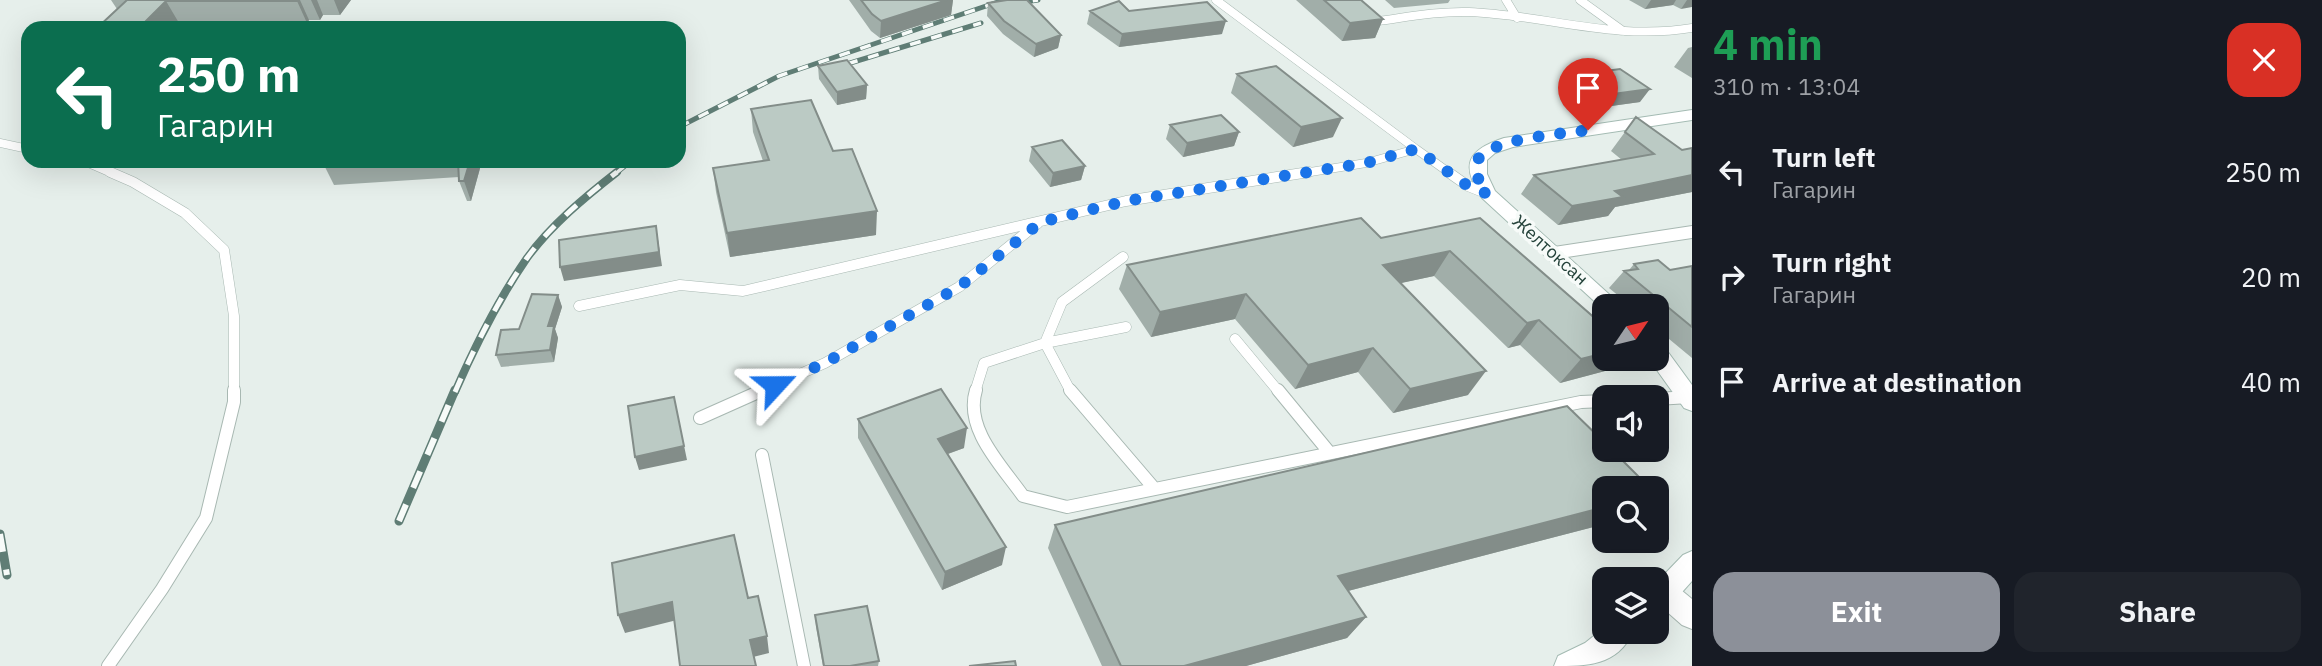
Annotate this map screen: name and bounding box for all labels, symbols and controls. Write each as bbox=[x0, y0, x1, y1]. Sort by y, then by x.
text: 4 min bbox=[1713, 17, 1823, 72]
button: close bbox=[2227, 23, 2301, 97]
text: 250 m bbox=[157, 42, 301, 105]
icon: left bbox=[42, 49, 133, 140]
pin bbox=[1558, 58, 1618, 130]
icon: arrive bbox=[1569, 69, 1607, 107]
text: 310 m · 13:04 bbox=[1713, 71, 1860, 101]
text: Гагарин bbox=[157, 104, 274, 146]
text: Turn left bbox=[1772, 140, 1875, 174]
icon: left bbox=[1713, 153, 1751, 191]
text: 250 m bbox=[2225, 155, 2301, 189]
text: Гагарин bbox=[1772, 174, 1856, 204]
street label: Желтоксан bbox=[1508, 209, 1593, 290]
text: Turn right bbox=[1772, 245, 1891, 279]
icon: right bbox=[1713, 258, 1751, 296]
text: 20 m bbox=[2241, 260, 2301, 294]
text: Гагарин bbox=[1772, 279, 1856, 309]
north arrow bbox=[1592, 294, 1670, 371]
map controls bbox=[1592, 294, 1669, 644]
position arrow bbox=[738, 348, 812, 422]
icon: arrive bbox=[1713, 363, 1751, 401]
text: Arrive at destination bbox=[1772, 365, 2022, 399]
text: 40 m bbox=[2241, 365, 2301, 399]
button: sound bbox=[1592, 385, 1669, 462]
button: search bbox=[1592, 476, 1669, 553]
button: layers bbox=[1592, 567, 1669, 644]
button: Exit bbox=[1713, 572, 2000, 652]
button: Share bbox=[2014, 572, 2301, 652]

